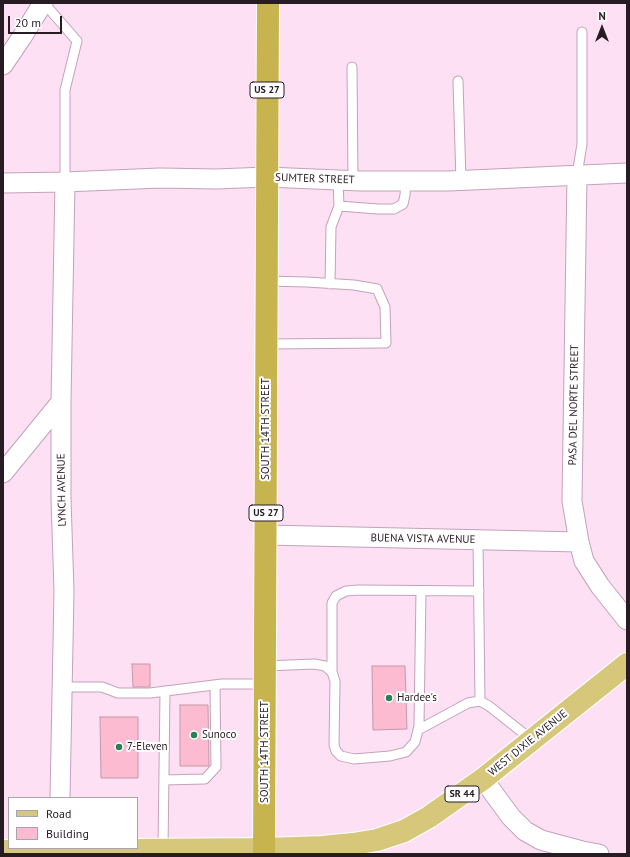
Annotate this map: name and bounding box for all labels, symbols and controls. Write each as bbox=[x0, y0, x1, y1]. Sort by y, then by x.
scale bar bbox=[10, 8, 64, 34]
north arrow bbox=[582, 8, 622, 48]
text: N bbox=[598, 9, 606, 23]
text: 20 m bbox=[15, 15, 41, 30]
road number: US 27 bbox=[250, 82, 284, 98]
street label: SUMTER STREET bbox=[275, 171, 355, 187]
street label: PASA DEL NORTE STREET bbox=[566, 344, 582, 466]
street label: SOUTH 14TH STREET bbox=[259, 378, 273, 480]
street label: LYNCH AVENUE bbox=[55, 453, 69, 527]
road number: US 27 bbox=[249, 505, 283, 521]
street label: BUENA VISTA AVENUE bbox=[370, 531, 476, 547]
place label: Hardee's bbox=[397, 691, 437, 705]
marker: Hardee's bbox=[384, 693, 394, 703]
street label: SOUTH 14TH STREET bbox=[258, 701, 272, 803]
street label: WEST DIXIE AVENUE bbox=[486, 707, 570, 779]
place label: Sunoco bbox=[202, 728, 236, 742]
marker: Sunoco bbox=[189, 730, 199, 740]
place label: 7-Eleven bbox=[127, 740, 167, 754]
marker: 7-Eleven bbox=[114, 742, 124, 752]
road number: SR 44 bbox=[445, 786, 479, 802]
legend bbox=[8, 797, 138, 849]
text: Road bbox=[46, 806, 71, 821]
text: Building bbox=[46, 826, 89, 841]

